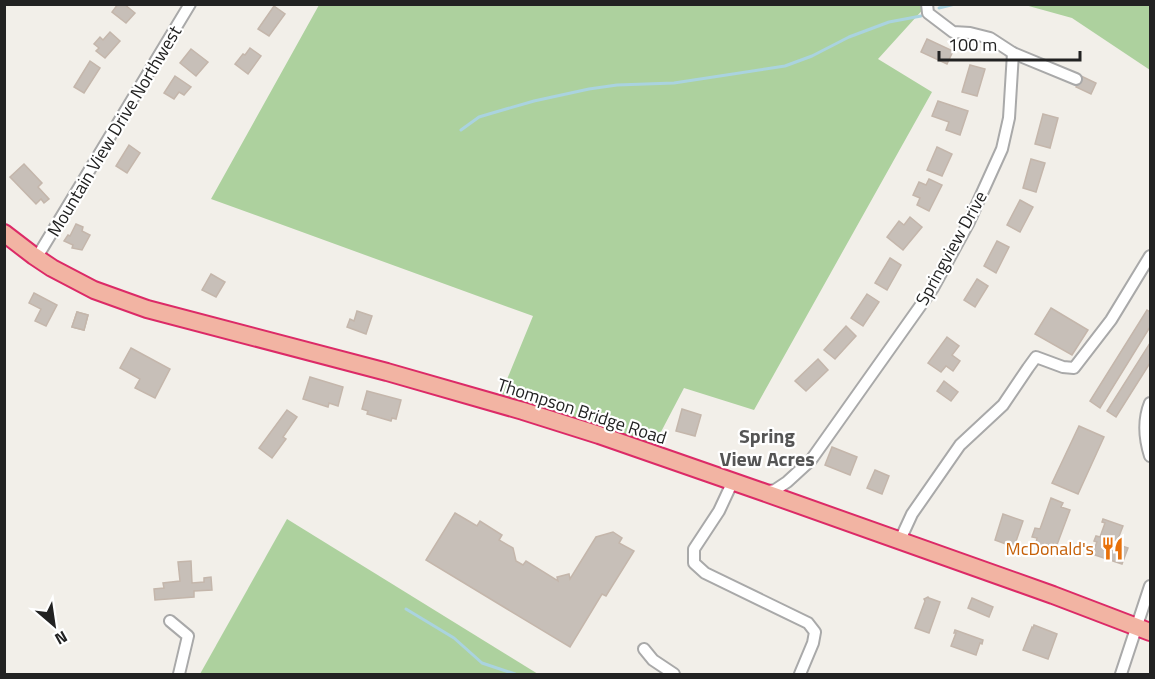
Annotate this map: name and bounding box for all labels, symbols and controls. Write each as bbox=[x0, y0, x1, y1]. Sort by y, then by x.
street label: Mountain View Drive Northwest bbox=[40, 20, 188, 242]
scale bar bbox=[939, 24, 1080, 62]
text: 100 m bbox=[948, 31, 997, 58]
street label: Springview Drive bbox=[908, 186, 994, 310]
street label: Thompson Bridge Road bbox=[494, 371, 670, 451]
district label: Spring View Acres bbox=[719, 420, 815, 474]
place label: McDonald's bbox=[1006, 535, 1094, 562]
restaurant icon: McDonald's bbox=[1099, 535, 1125, 561]
north arrow bbox=[24, 595, 84, 655]
text: N bbox=[51, 625, 72, 651]

